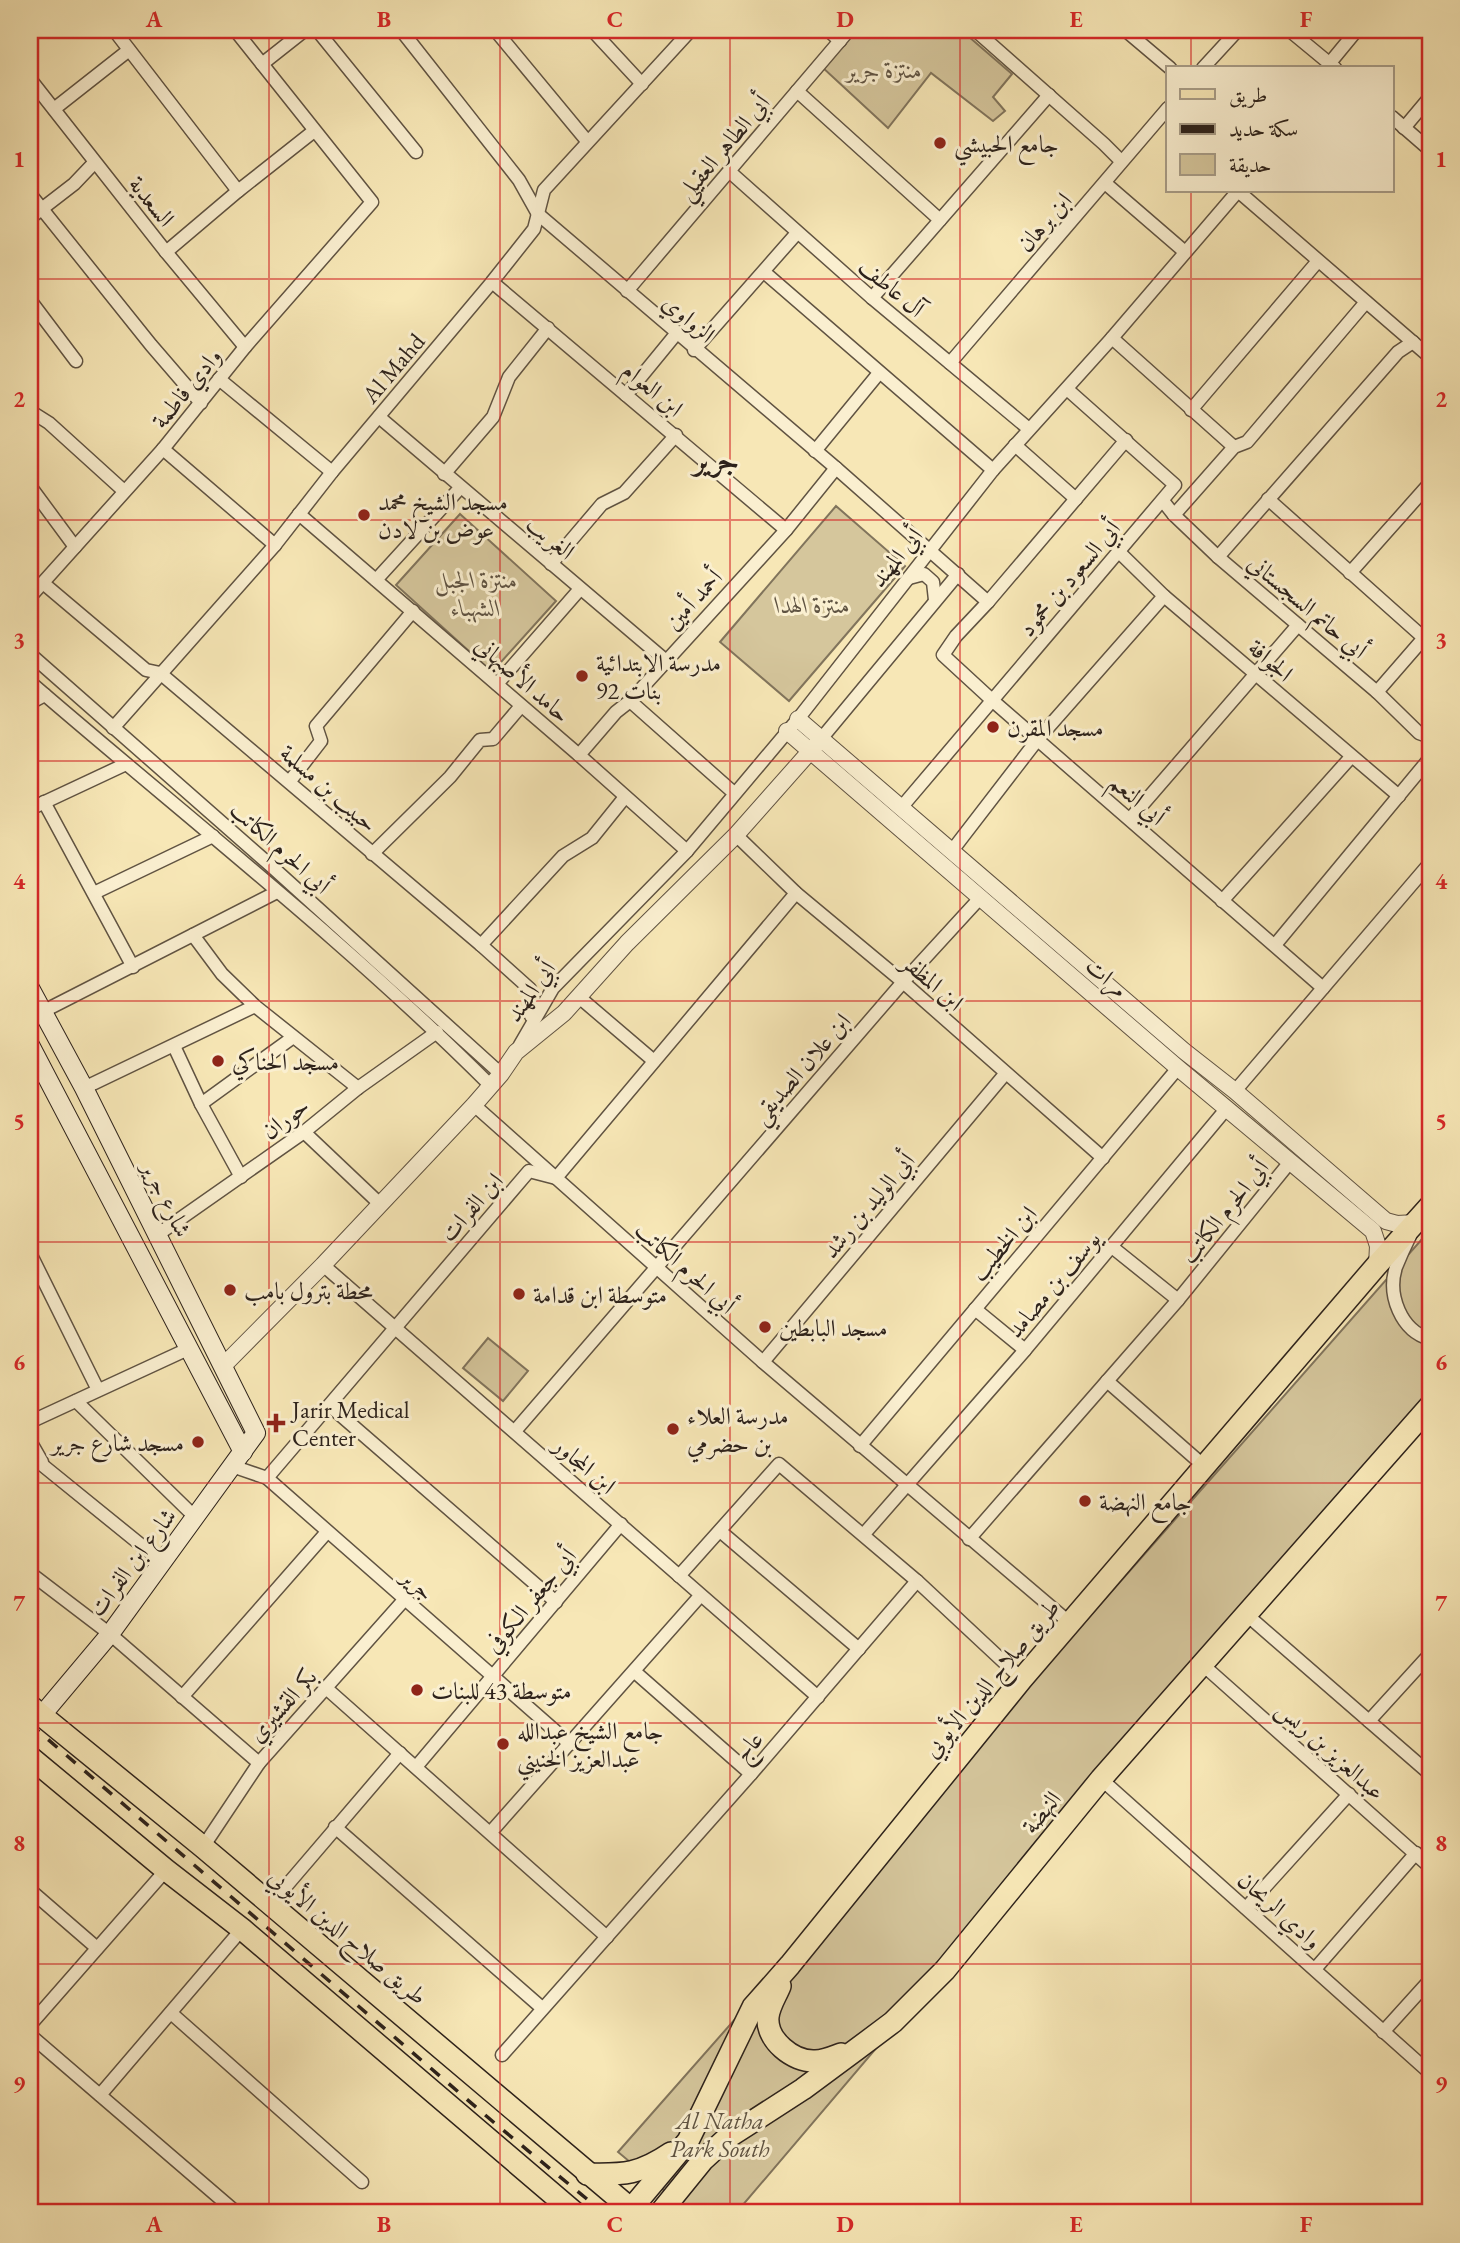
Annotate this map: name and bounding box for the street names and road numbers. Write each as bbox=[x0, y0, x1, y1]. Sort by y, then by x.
street label: أبي الطاهر العقيلي bbox=[669, 87, 783, 212]
street label: السعدية bbox=[122, 169, 182, 233]
street label: ابن برهان bbox=[1010, 186, 1078, 258]
street label: آل عاطف bbox=[853, 250, 934, 325]
street label: الزواوي bbox=[654, 287, 722, 352]
street label: Al Mahd bbox=[354, 326, 432, 410]
street label: وادي فاطمة bbox=[144, 341, 231, 437]
street label: ابن العوام bbox=[612, 354, 690, 428]
street label: الغريب bbox=[520, 508, 582, 566]
street label: أبي السعود بن محمود bbox=[1010, 512, 1130, 645]
street label: أبي المهند bbox=[862, 520, 933, 596]
street label: أبي حاتم السجستاني bbox=[1238, 546, 1375, 670]
street label: أحمد أمين bbox=[656, 561, 729, 636]
street label: حامد الأصبهاني bbox=[466, 629, 577, 732]
street label: الجوافة bbox=[1242, 632, 1300, 688]
street label: حبيب بن مسلمة bbox=[273, 737, 384, 840]
street label: أبي النعم bbox=[1099, 765, 1173, 837]
street label: أبي الحرم الكاتب bbox=[220, 793, 339, 905]
street label: ابن المظفر bbox=[893, 945, 970, 1017]
street label: مرات bbox=[1078, 950, 1135, 1006]
street label: أبي المهند bbox=[497, 953, 566, 1030]
street label: ابن علان الصديقي bbox=[744, 1006, 864, 1135]
street label: حوران bbox=[255, 1090, 315, 1146]
street label: أبي الوليد بن رشد bbox=[814, 1145, 925, 1267]
street label: أبي الحرم الكاتب bbox=[1172, 1152, 1280, 1273]
street label: شارع جرير bbox=[129, 1153, 199, 1244]
street label: ابن الفرات bbox=[432, 1166, 510, 1248]
street label: ابن الخطيب bbox=[963, 1199, 1044, 1288]
street label: أبي الحرم الكاتب bbox=[625, 1213, 744, 1325]
street label: يوسف بن مصامد bbox=[999, 1223, 1108, 1344]
street label: ابن المجاور bbox=[546, 1428, 623, 1501]
street label: شارع ابن الفرات bbox=[81, 1501, 187, 1626]
street label: أبي جعفر الكوفي bbox=[476, 1540, 586, 1662]
street label: جرير bbox=[393, 1559, 441, 1607]
street label: طريق صلاح الدين الأيوبي bbox=[916, 1592, 1071, 1768]
street label: بكر القشيري bbox=[241, 1662, 326, 1751]
street label: عبدالعزيز بن ريس bbox=[1269, 1693, 1392, 1808]
street label: عاج bbox=[726, 1724, 774, 1772]
street label: النهضة bbox=[1014, 1784, 1068, 1840]
street label: طريق صلاح الدين الأيوبي bbox=[258, 1861, 434, 2016]
street label: وادي الريحان bbox=[1229, 1864, 1329, 1959]

